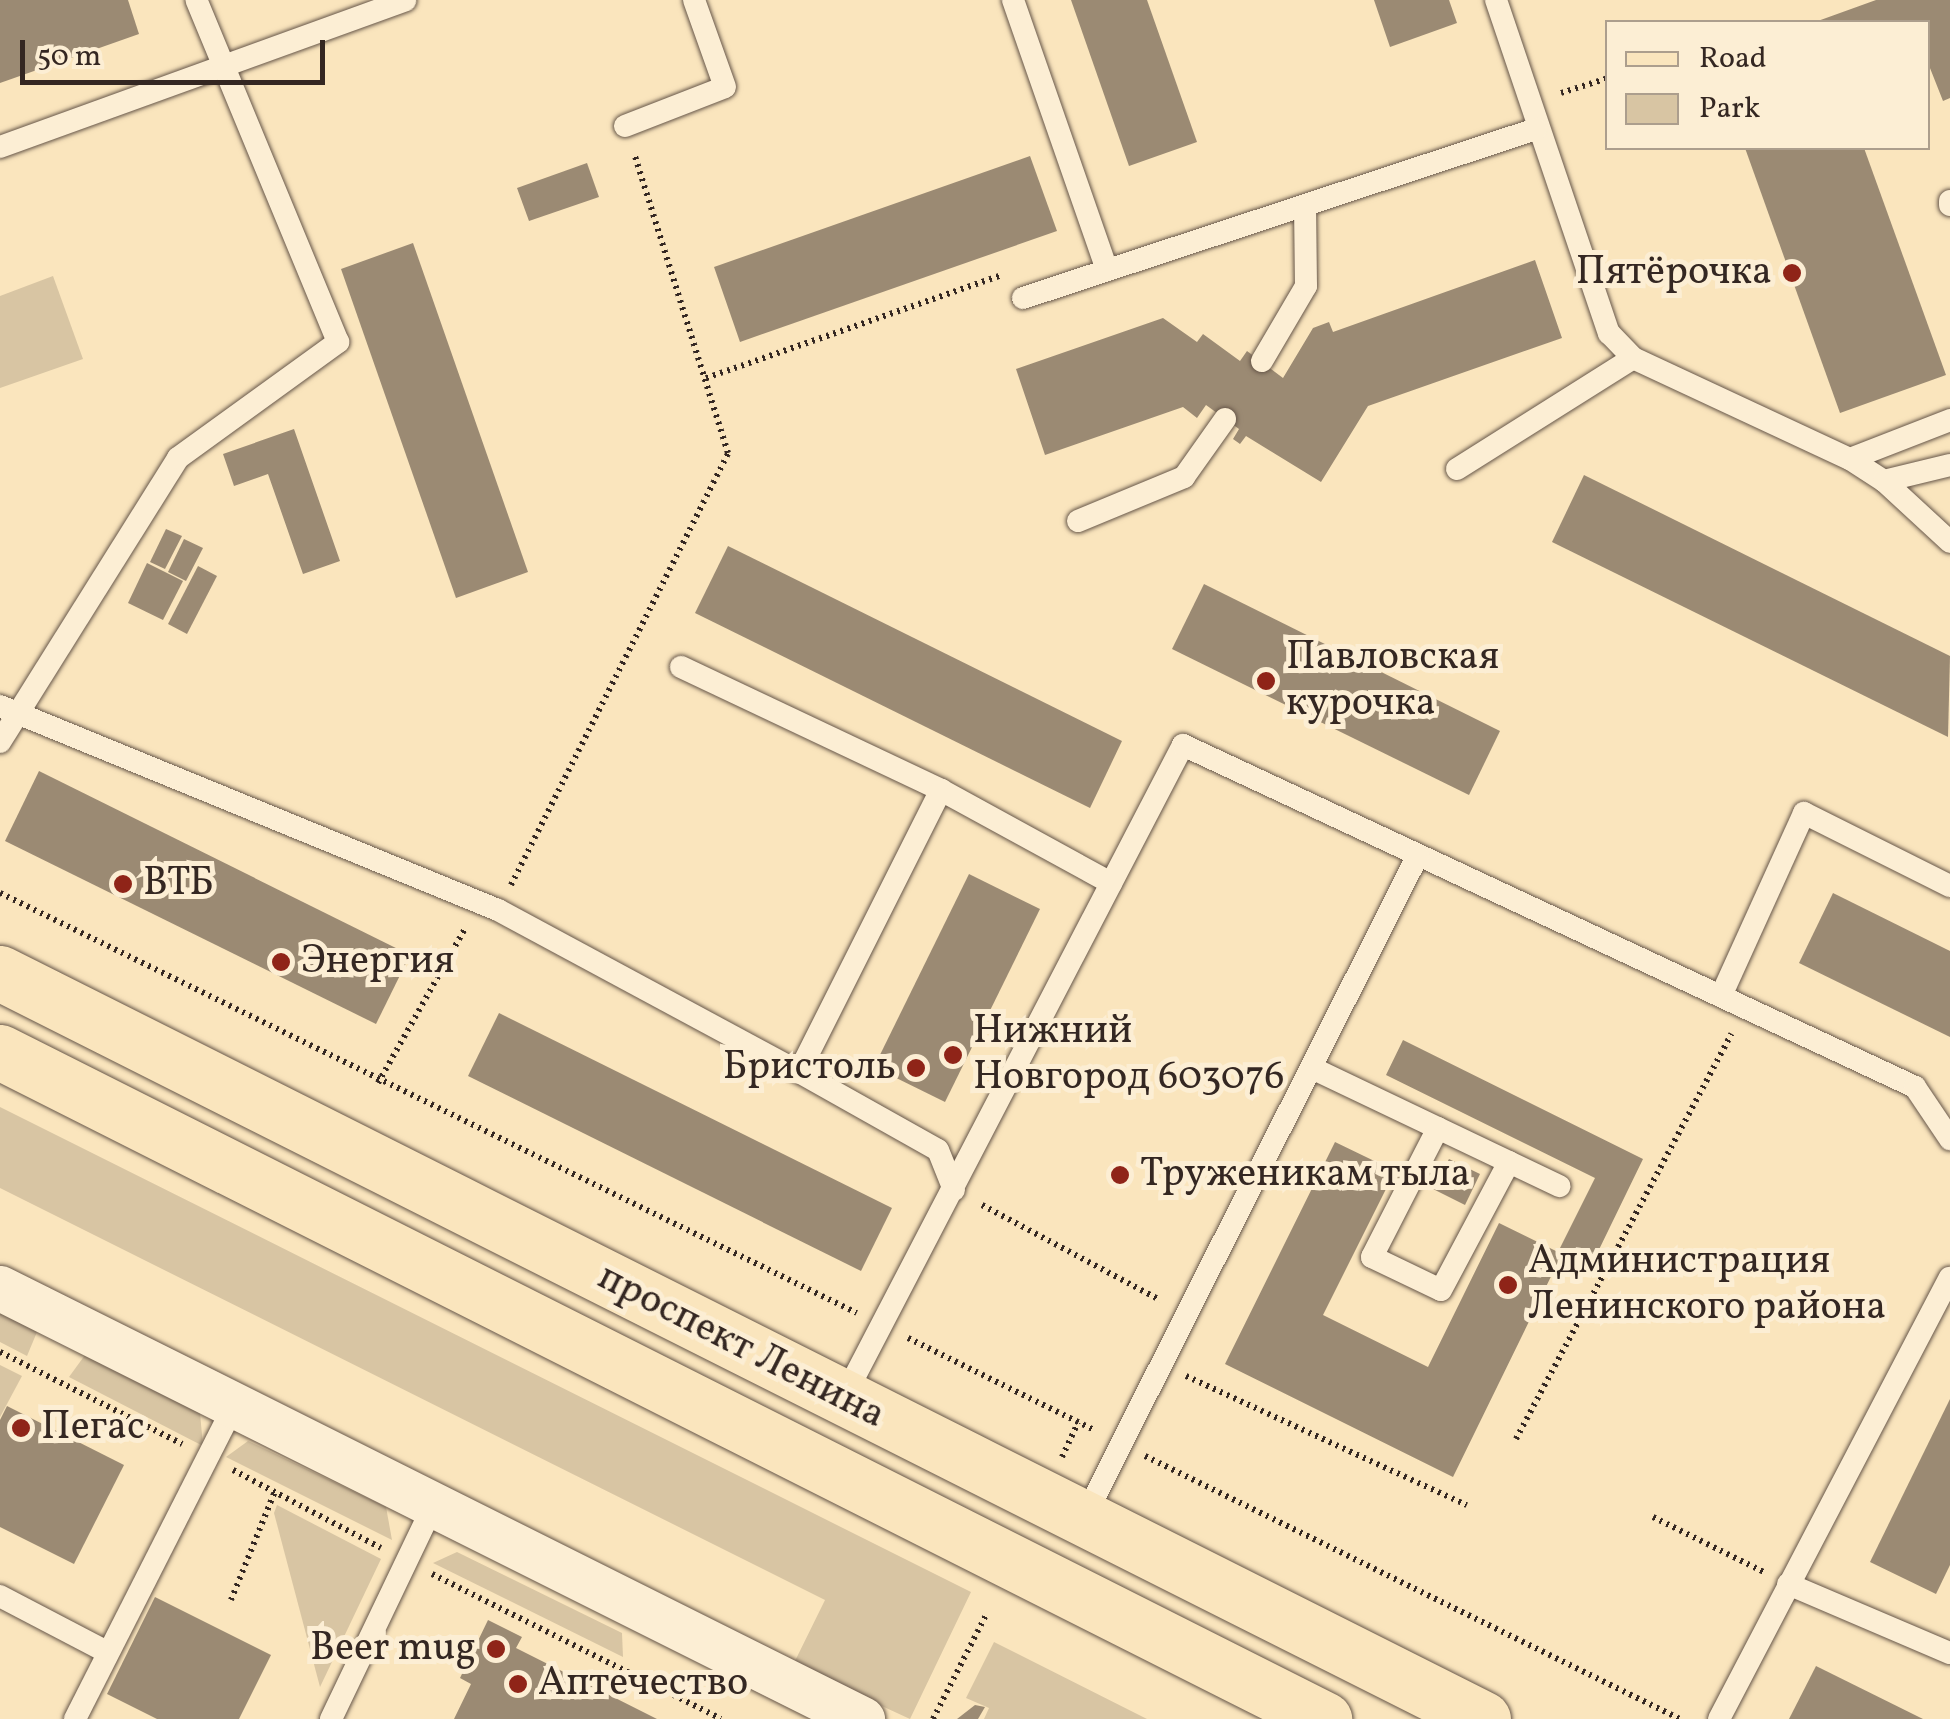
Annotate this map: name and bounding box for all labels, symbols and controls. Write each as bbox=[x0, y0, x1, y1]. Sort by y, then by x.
scale bar bbox=[25, 20, 330, 82]
legend bbox=[1605, 20, 1930, 150]
text: 50 m bbox=[37, 36, 101, 78]
text: Road bbox=[1699, 38, 1767, 80]
text: Park bbox=[1699, 88, 1760, 130]
place label: Пятёрочка bbox=[1576, 249, 1772, 297]
marker: Пятёрочка bbox=[1781, 262, 1803, 284]
place label: Павловская курочка bbox=[1286, 634, 1499, 728]
marker: Павловская курочка bbox=[1255, 670, 1277, 692]
place label: ВТБ bbox=[143, 860, 214, 908]
marker: ВТБ bbox=[112, 873, 134, 895]
place label: Энергия bbox=[301, 938, 454, 986]
marker: Энергия bbox=[270, 951, 292, 973]
place label: Нижний Новгород 603076 bbox=[973, 1008, 1285, 1102]
place label: Бристоль bbox=[723, 1044, 896, 1092]
marker: Нижний Новгород 603076 bbox=[942, 1044, 964, 1066]
marker: Бристоль bbox=[905, 1057, 927, 1079]
place label: Труженикам тыла bbox=[1140, 1151, 1472, 1199]
marker: Труженикам тыла bbox=[1109, 1164, 1131, 1186]
place label: Администрация Ленинского района bbox=[1528, 1238, 1886, 1332]
street label: проспект Ленина bbox=[589, 1254, 893, 1440]
marker: Администрация Ленинского района bbox=[1497, 1274, 1519, 1296]
place label: Пегас bbox=[41, 1404, 145, 1452]
marker: Пегас bbox=[10, 1417, 32, 1439]
place label: Beer mug bbox=[310, 1625, 476, 1673]
marker: Beer mug bbox=[485, 1638, 507, 1660]
place label: Аптечество bbox=[538, 1660, 748, 1708]
marker: Аптечество bbox=[507, 1673, 529, 1695]

